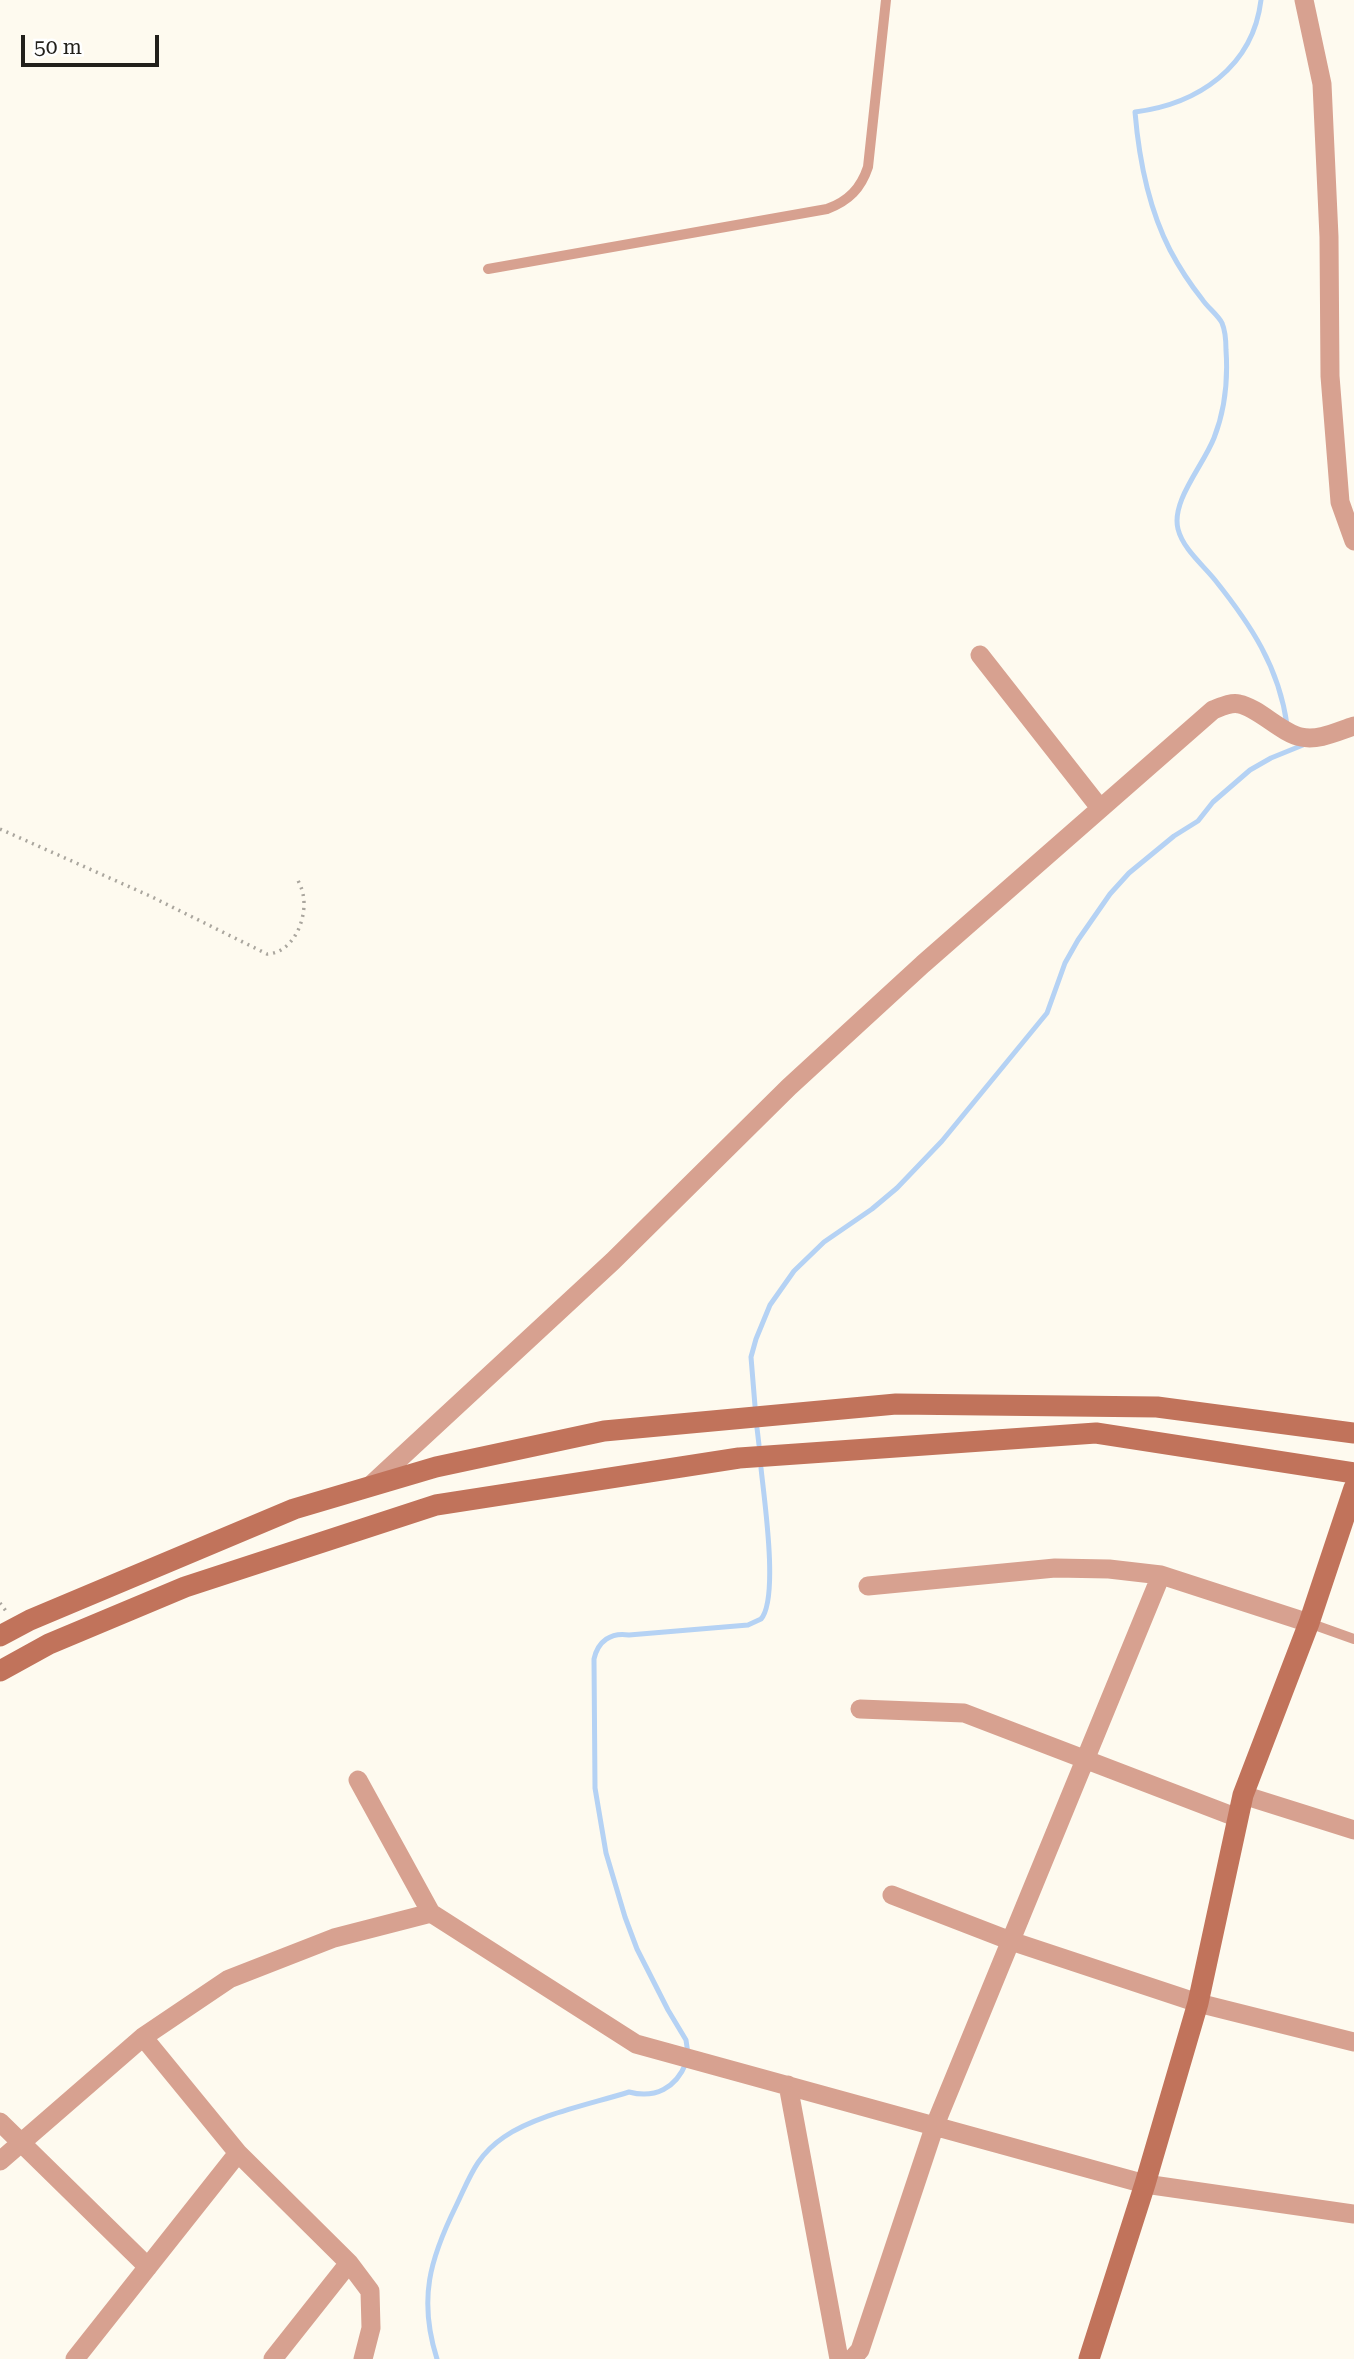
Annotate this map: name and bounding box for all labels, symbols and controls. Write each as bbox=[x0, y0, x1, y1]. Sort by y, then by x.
scale bar bbox=[24, 21, 163, 65]
text: 50 m bbox=[34, 35, 82, 59]

